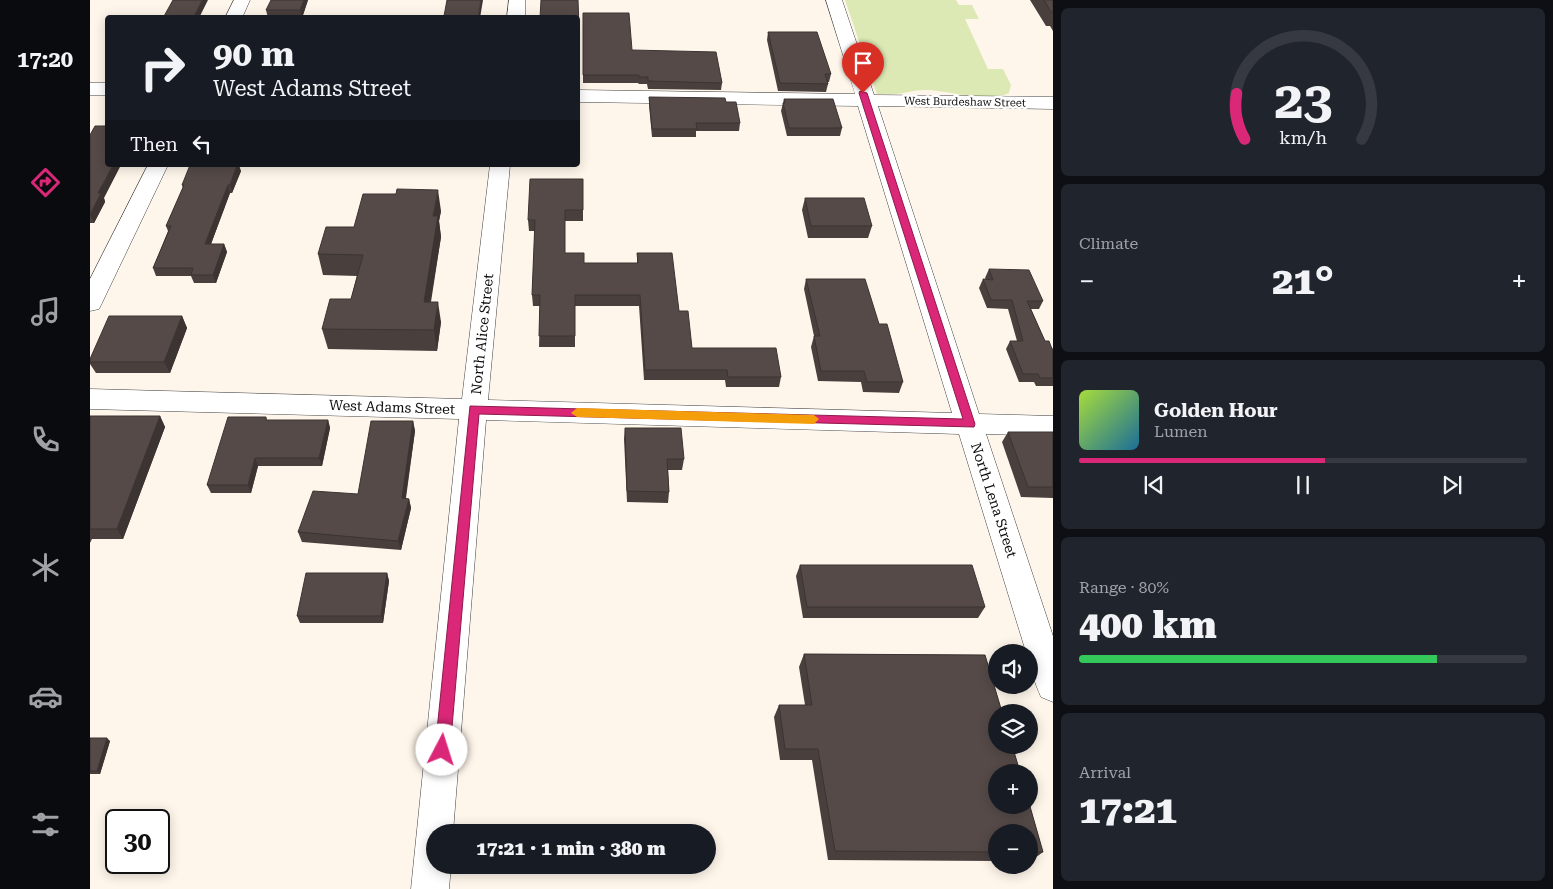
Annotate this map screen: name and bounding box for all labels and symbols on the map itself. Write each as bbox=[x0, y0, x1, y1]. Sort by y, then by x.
pin bbox=[842, 42, 884, 93]
street label: West Burdeshaw Street bbox=[904, 94, 1026, 110]
street label: North Alice Street bbox=[468, 273, 496, 395]
street label: West Adams Street bbox=[329, 397, 455, 417]
street label: North Lena Street bbox=[968, 440, 1020, 560]
position arrow bbox=[415, 723, 467, 775]
speed limit sign: 30 bbox=[105, 809, 170, 874]

